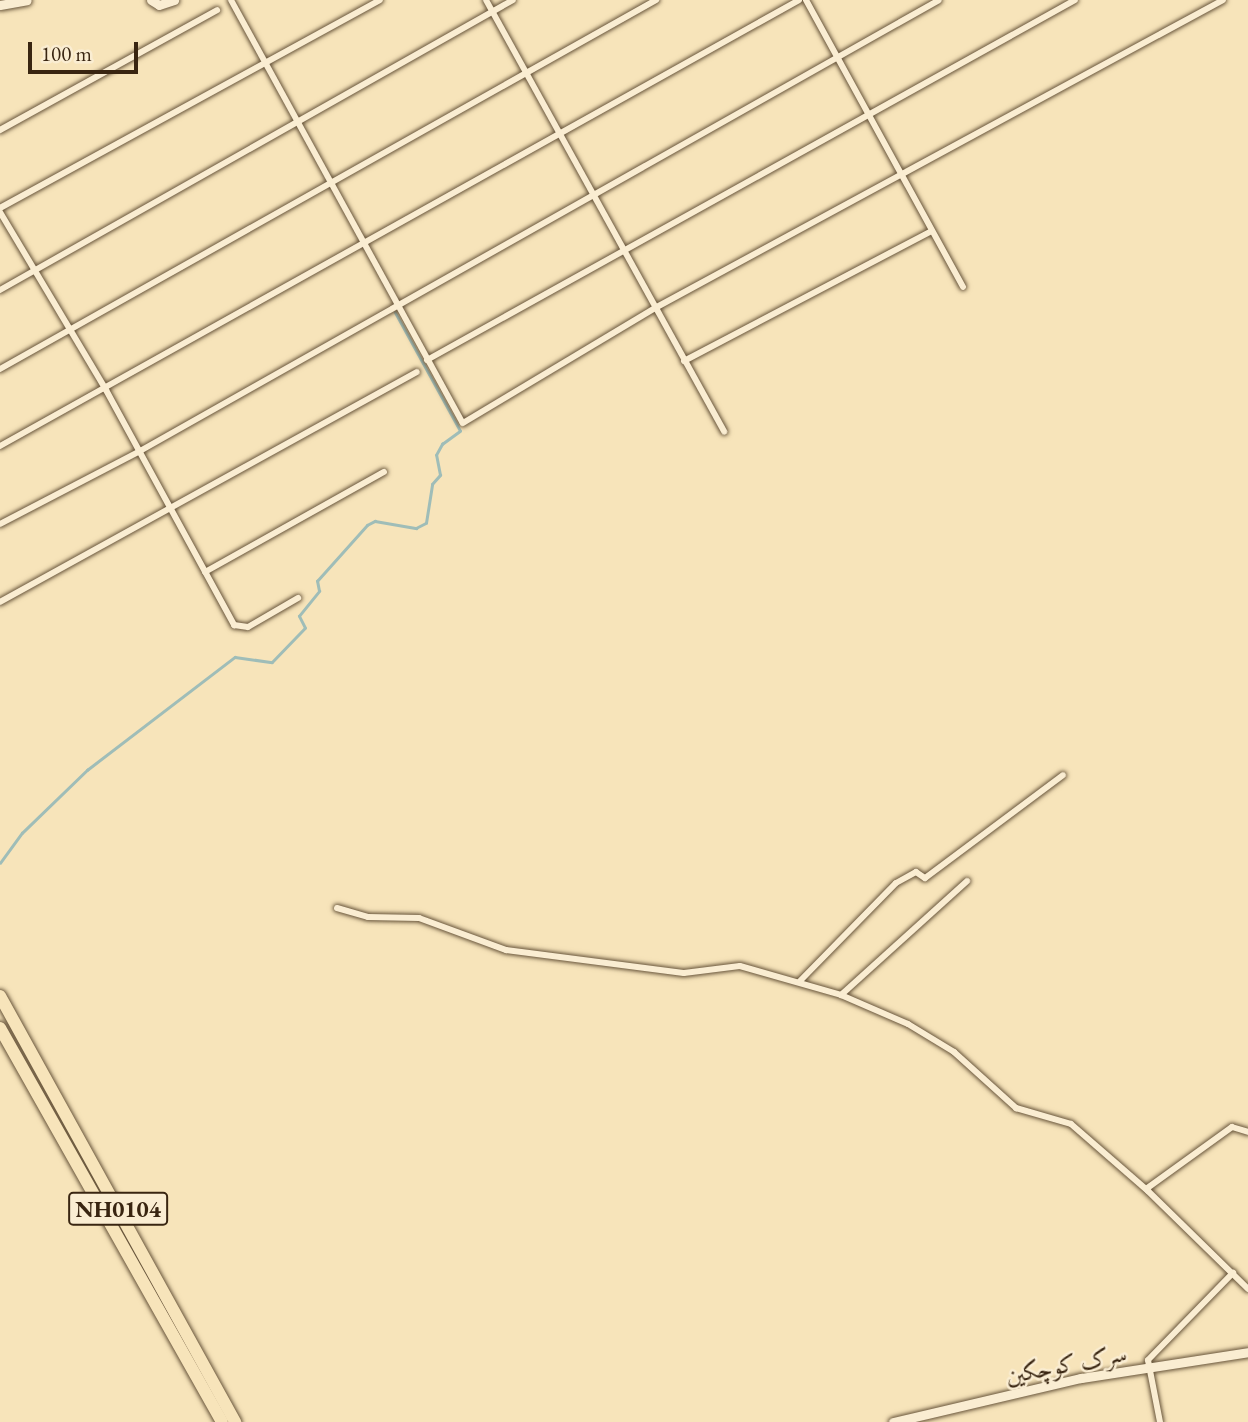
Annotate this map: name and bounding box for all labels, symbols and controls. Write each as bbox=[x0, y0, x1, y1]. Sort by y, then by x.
scale bar bbox=[32, 28, 142, 72]
text: 100 m bbox=[41, 40, 92, 67]
road number: NH0104 bbox=[67, 1190, 169, 1228]
street label: سرک کوچکین bbox=[1003, 1338, 1129, 1390]

